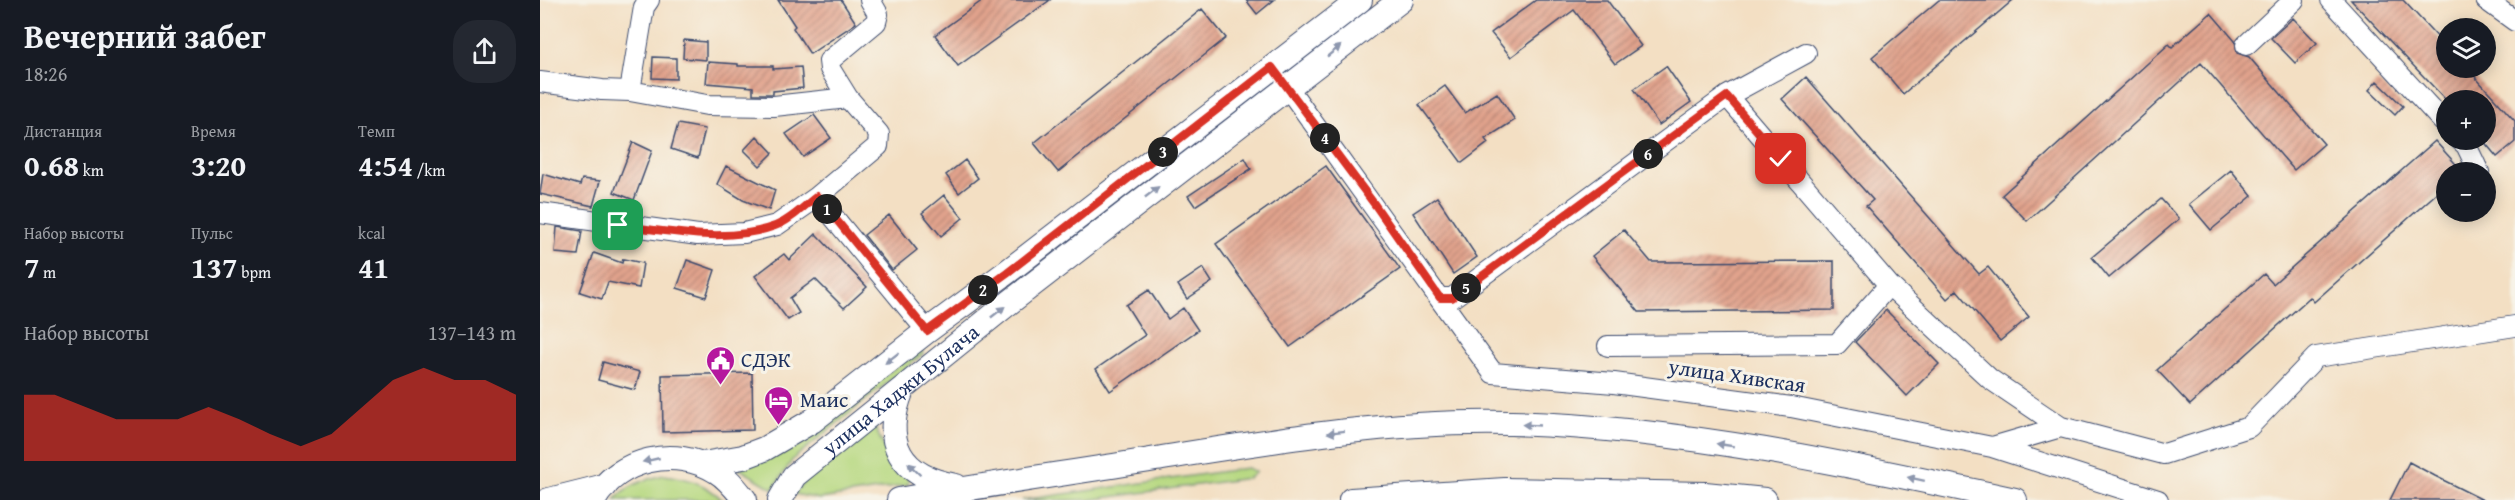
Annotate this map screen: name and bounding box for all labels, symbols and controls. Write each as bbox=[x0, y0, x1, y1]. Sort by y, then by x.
text: Вечерний забег bbox=[24, 12, 266, 60]
map controls bbox=[2436, 18, 2496, 222]
button: layers bbox=[2436, 18, 2496, 78]
button: share bbox=[453, 20, 516, 83]
one-way arrow bbox=[1326, 45, 1342, 58]
text: 18:26 bbox=[24, 59, 67, 88]
button: + bbox=[2436, 90, 2496, 150]
text: Дистанция bbox=[24, 119, 102, 143]
text: Время bbox=[191, 119, 236, 143]
text: Темп bbox=[358, 119, 395, 143]
pin: 4 bbox=[1310, 123, 1340, 153]
text: 4 bbox=[1321, 126, 1329, 150]
pin bbox=[1755, 133, 1806, 184]
pin: 3 bbox=[1148, 137, 1178, 167]
pin: 6 bbox=[1633, 139, 1663, 169]
text: 3 bbox=[1159, 140, 1167, 164]
text: 6 bbox=[1644, 142, 1652, 166]
icon: check bbox=[1764, 142, 1797, 175]
text: 0.68 bbox=[24, 143, 79, 187]
text: 3:20 bbox=[191, 143, 246, 187]
text: 4:54 bbox=[358, 143, 413, 187]
text: km bbox=[79, 158, 104, 182]
text: /km bbox=[413, 158, 445, 182]
button: − bbox=[2436, 162, 2496, 222]
one-way arrow bbox=[1144, 186, 1160, 198]
pin: 1 bbox=[812, 194, 842, 224]
text: 1 bbox=[823, 197, 831, 221]
pin bbox=[592, 199, 643, 250]
icon: arrive bbox=[601, 208, 634, 241]
text: Набор высоты bbox=[24, 221, 124, 245]
text: Пульс bbox=[191, 221, 233, 245]
text: kcal bbox=[358, 221, 385, 245]
text: 7 bbox=[24, 245, 40, 289]
text: 137 bbox=[191, 245, 238, 289]
text: 41 bbox=[358, 245, 389, 289]
text: m bbox=[40, 260, 56, 284]
text: bpm bbox=[238, 260, 271, 284]
pin: 5 bbox=[1451, 273, 1481, 303]
pin: 2 bbox=[968, 275, 998, 305]
text: 5 bbox=[1462, 276, 1470, 300]
text: 2 bbox=[979, 278, 987, 302]
one-way arrow bbox=[990, 305, 1006, 318]
street label: улица Хаджи Булача bbox=[815, 317, 986, 463]
text: Набор высоты bbox=[24, 318, 149, 347]
text: 137–143 m bbox=[428, 318, 516, 347]
public building icon: СДЭК bbox=[704, 344, 736, 386]
place label: СДЭК bbox=[741, 344, 791, 375]
street label: улица Хивская bbox=[1666, 350, 1808, 401]
one-way arrow bbox=[884, 352, 900, 365]
hotel icon: Маис bbox=[763, 384, 795, 426]
place label: Маис bbox=[800, 384, 848, 415]
one-way arrow bbox=[1521, 420, 1540, 429]
one-way arrow bbox=[1327, 427, 1346, 437]
one-way arrow bbox=[1715, 440, 1734, 449]
one-way arrow bbox=[642, 456, 660, 466]
one-way arrow bbox=[906, 462, 921, 476]
one-way arrow bbox=[1907, 473, 1926, 483]

